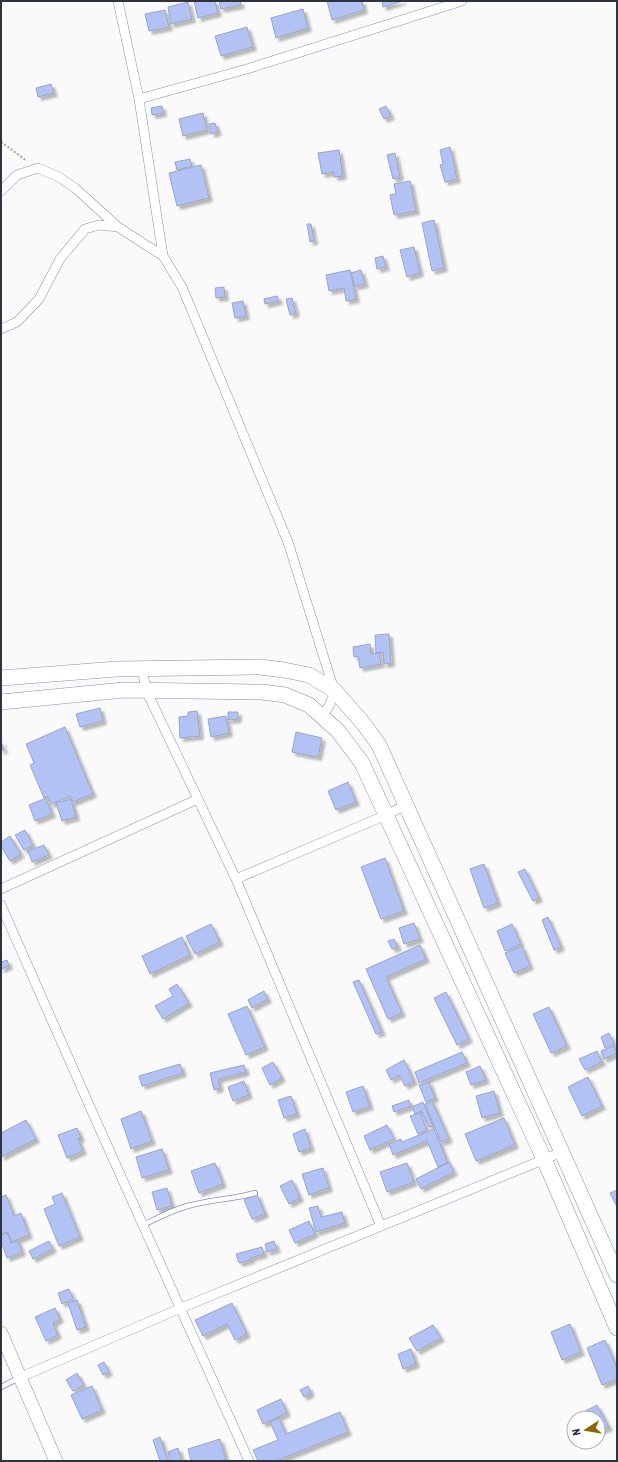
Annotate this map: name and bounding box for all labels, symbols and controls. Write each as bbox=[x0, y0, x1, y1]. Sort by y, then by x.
north arrow bbox=[566, 1410, 606, 1450]
text: N bbox=[570, 1428, 583, 1437]

